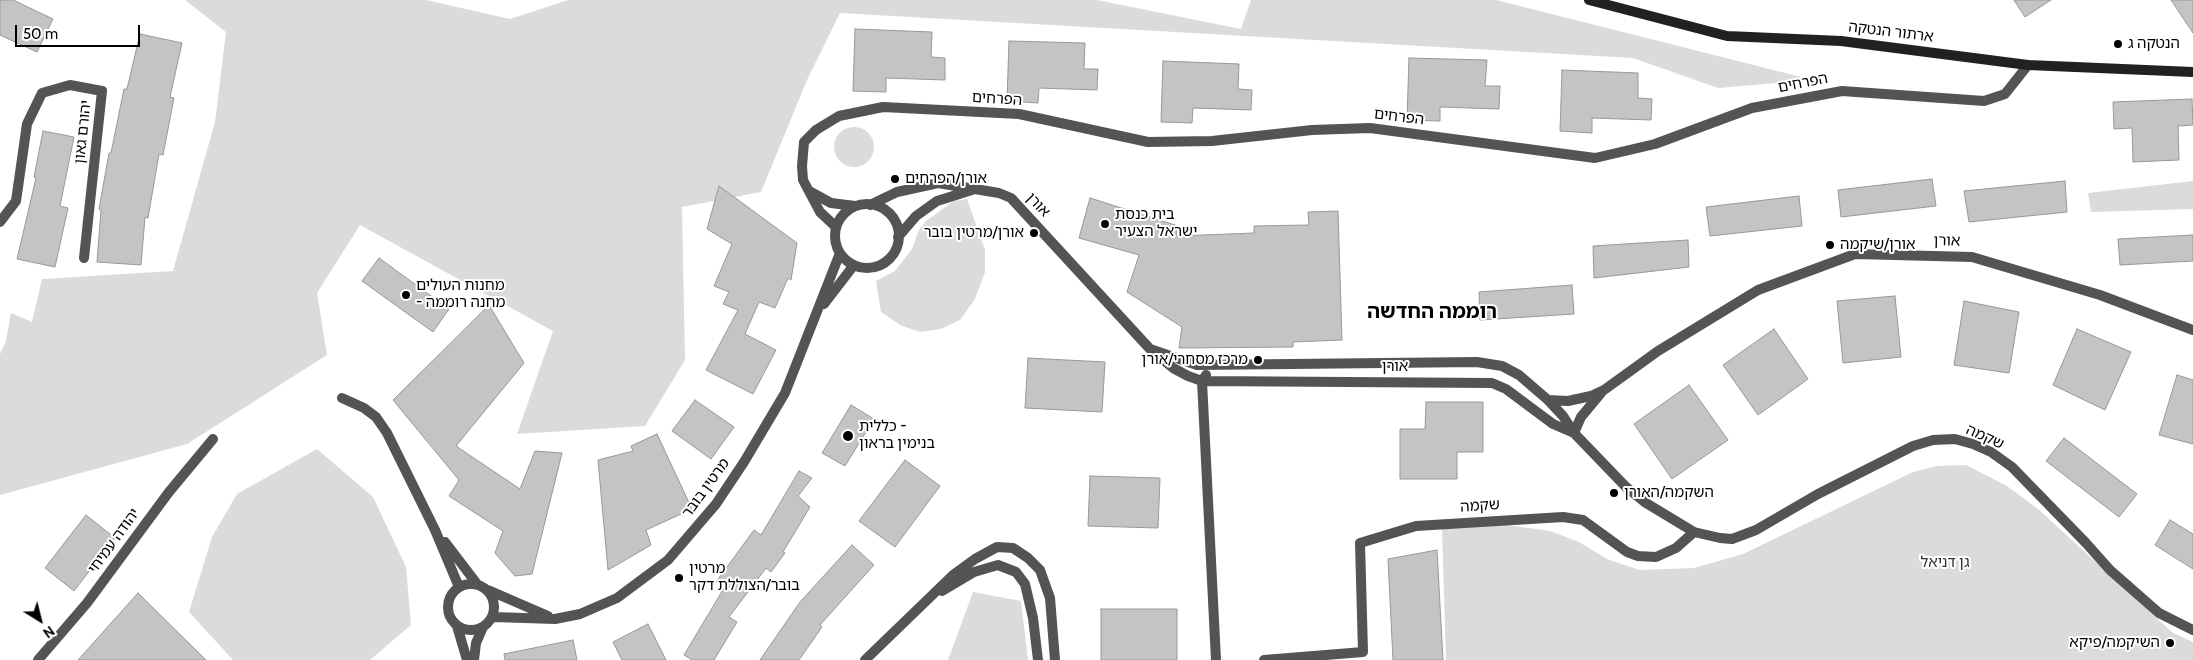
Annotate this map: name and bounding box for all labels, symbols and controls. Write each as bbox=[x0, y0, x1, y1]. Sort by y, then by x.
scale bar bbox=[18, 15, 142, 47]
street label: ארתור הנטקה bbox=[1847, 18, 1935, 46]
text: 50 m bbox=[23, 25, 58, 43]
place label: הנטקה ג bbox=[2128, 35, 2180, 53]
marker: הנטקה ג bbox=[2112, 38, 2124, 50]
street label: הפרחים bbox=[1777, 69, 1829, 97]
street label: הפרחים bbox=[971, 88, 1023, 110]
street label: יהורם גאון bbox=[71, 99, 95, 165]
street label: הפרחים bbox=[1373, 105, 1425, 129]
place label: אורן/הפרחים bbox=[905, 170, 987, 188]
marker: אורן/הפרחים bbox=[889, 173, 901, 185]
street label: אורן bbox=[1022, 189, 1054, 221]
place label: בית כנסת ישראל הצעיר bbox=[1115, 206, 1197, 241]
marker: בית כנסת ישראל הצעיר bbox=[1099, 218, 1111, 230]
place label: אורן/מרטין בובר bbox=[924, 224, 1024, 242]
marker: אורן/מרטין בובר bbox=[1028, 227, 1040, 239]
street label: אורן bbox=[1934, 232, 1960, 250]
place label: אורן/שיקמה bbox=[1840, 236, 1916, 254]
marker: אורן/שיקמה bbox=[1824, 239, 1836, 251]
place label: מחנות העולים - מחנה רוממה bbox=[416, 277, 505, 312]
marker: מחנות העולים - מחנה רוממה bbox=[400, 289, 412, 301]
district label: רוממה החדשה bbox=[1367, 300, 1497, 324]
place label: מרכז מסחרי/אורן bbox=[1142, 351, 1248, 369]
marker: מרכז מסחרי/אורן bbox=[1252, 354, 1264, 366]
street label: אורן bbox=[1382, 358, 1408, 376]
place label: כללית - בנימין בראון bbox=[859, 418, 935, 453]
street label: שקמה bbox=[1963, 421, 2007, 453]
marker: כללית - בנימין בראון bbox=[841, 429, 855, 443]
street label: מרטין בובר bbox=[679, 455, 733, 521]
place label: השקמה/האורן bbox=[1624, 484, 1714, 502]
marker: השקמה/האורן bbox=[1608, 487, 1620, 499]
street label: שקמה bbox=[1460, 496, 1500, 516]
street label: יהודה עמיחי bbox=[84, 505, 144, 577]
park label: גן דניאל bbox=[1920, 554, 1970, 572]
place label: מרטין בובר/הצוללת דקר bbox=[689, 560, 800, 595]
marker: מרטין בובר/הצוללת דקר bbox=[673, 572, 685, 584]
north arrow bbox=[15, 595, 65, 645]
text: N bbox=[40, 622, 58, 642]
place label: השיקמה/פיקא bbox=[2069, 634, 2160, 652]
marker: השיקמה/פיקא bbox=[2164, 637, 2176, 649]

